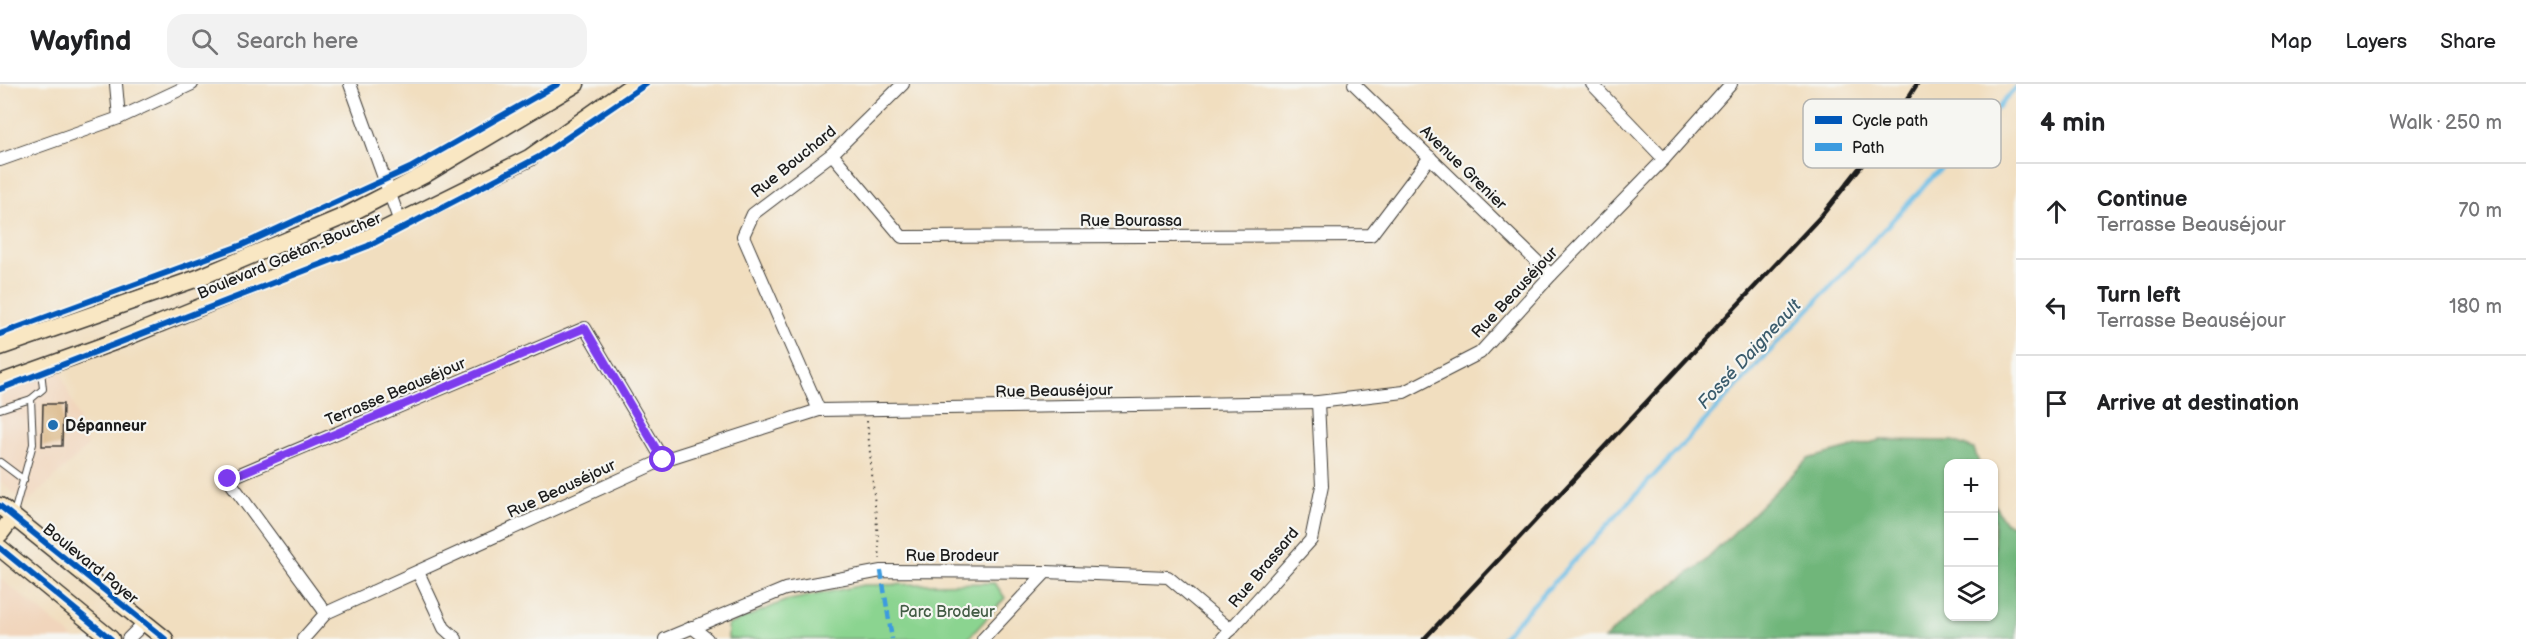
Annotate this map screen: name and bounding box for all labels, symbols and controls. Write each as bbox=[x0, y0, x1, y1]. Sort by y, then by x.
search box bbox=[167, 14, 587, 68]
text: Wayfind bbox=[30, 25, 131, 58]
icon: search bbox=[188, 25, 221, 58]
text: Search here bbox=[236, 28, 358, 55]
text: Map bbox=[2270, 29, 2312, 54]
text: Layers bbox=[2345, 29, 2407, 54]
text: Share bbox=[2440, 29, 2496, 54]
legend bbox=[1803, 99, 2001, 168]
text: 4 min bbox=[2040, 108, 2105, 139]
text: Walk · 250 m bbox=[2389, 111, 2502, 135]
text: Cycle path bbox=[1852, 112, 1928, 131]
street label: Rue Bouchard bbox=[748, 122, 840, 202]
street label: Avenue Grenier bbox=[1416, 122, 1510, 214]
text: Path bbox=[1852, 139, 1884, 158]
text: Continue bbox=[2097, 186, 2187, 213]
icon: ahead bbox=[2040, 195, 2073, 228]
text: 70 m bbox=[2458, 199, 2502, 223]
street label: Boulevard Gaétan-Boucher bbox=[195, 209, 384, 304]
street label: Rue Bourassa bbox=[1080, 212, 1182, 231]
text: Terrasse Beauséjour bbox=[2097, 213, 2285, 237]
street label: Rue Beauséjour bbox=[1468, 243, 1562, 342]
text: Turn left bbox=[2097, 282, 2181, 309]
icon: left bbox=[2040, 291, 2073, 324]
water label: Fossé Daigneault bbox=[1693, 295, 1806, 413]
text: 180 m bbox=[2449, 295, 2502, 319]
text: Terrasse Beauséjour bbox=[2097, 309, 2285, 333]
street label: Terrasse Beauséjour bbox=[322, 354, 469, 431]
street label: Rue Beauséjour bbox=[995, 381, 1113, 402]
icon: arrive bbox=[2040, 387, 2073, 420]
text: Arrive at destination bbox=[2097, 390, 2299, 417]
place label: Dépanneur bbox=[65, 417, 147, 436]
marker: Dépanneur bbox=[46, 418, 60, 432]
route start bbox=[649, 446, 675, 472]
street label: Rue Beauséjour bbox=[504, 456, 619, 523]
map controls bbox=[1944, 459, 1998, 621]
button: + bbox=[1944, 459, 1998, 513]
route end bbox=[214, 465, 240, 491]
button: − bbox=[1944, 513, 1998, 567]
street label: Boulevard Payer bbox=[39, 520, 142, 609]
street label: Rue Brassard bbox=[1225, 524, 1303, 612]
street label: Rue Brodeur bbox=[906, 547, 999, 566]
button: layers bbox=[1944, 567, 1998, 621]
park label: Parc Brodeur bbox=[899, 603, 995, 622]

